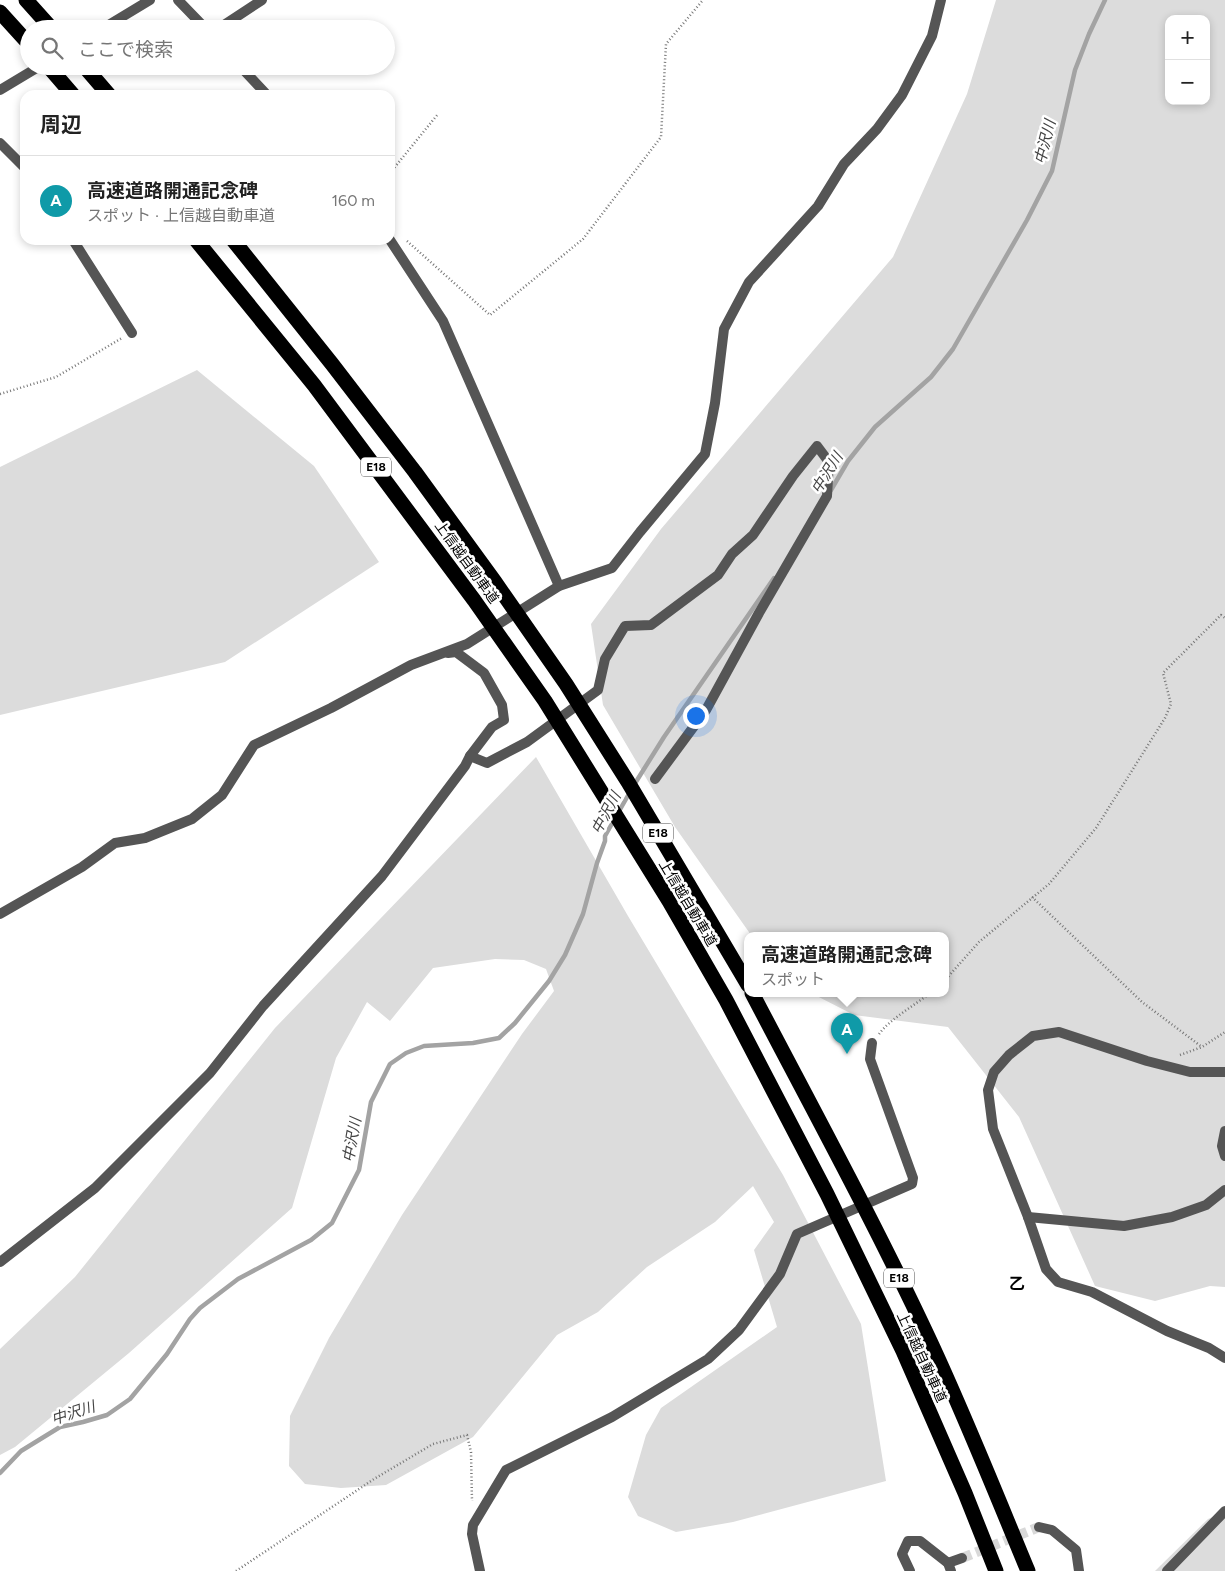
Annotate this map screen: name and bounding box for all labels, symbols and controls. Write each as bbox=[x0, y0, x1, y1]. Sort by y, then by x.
map controls bbox=[1165, 15, 1210, 105]
button: + bbox=[1165, 15, 1210, 60]
search box bbox=[20, 20, 395, 75]
icon: search bbox=[38, 34, 66, 62]
text: ここで検索 bbox=[78, 38, 173, 61]
button: − bbox=[1165, 60, 1210, 105]
text: 周辺 bbox=[40, 112, 82, 137]
water label: 中沢川 bbox=[1031, 116, 1060, 166]
text: 高速道路開通記念碑 bbox=[87, 179, 258, 202]
text: A bbox=[50, 191, 62, 210]
text: 160 m bbox=[332, 191, 375, 210]
text: スポット · 上信越自動車道 bbox=[87, 206, 275, 225]
water label: 中沢川 bbox=[807, 447, 848, 497]
road number: E18 bbox=[361, 458, 391, 477]
street label: 上信越自動車道 bbox=[431, 518, 502, 607]
your location bbox=[683, 703, 709, 729]
water label: 中沢川 bbox=[587, 787, 625, 837]
road number: E18 bbox=[643, 824, 673, 842]
street label: 上信越自動車道 bbox=[655, 857, 720, 950]
popup bbox=[744, 932, 949, 997]
text: 高速道路開通記念碑 bbox=[761, 943, 932, 966]
text: スポット bbox=[761, 970, 825, 989]
pin: A bbox=[831, 1013, 863, 1054]
water label: 中沢川 bbox=[339, 1114, 365, 1164]
road number: E18 bbox=[884, 1268, 914, 1288]
district label: 乙 bbox=[1009, 1274, 1025, 1293]
street label: 上信越自動車道 bbox=[893, 1309, 950, 1405]
water label: 中沢川 bbox=[49, 1397, 99, 1429]

